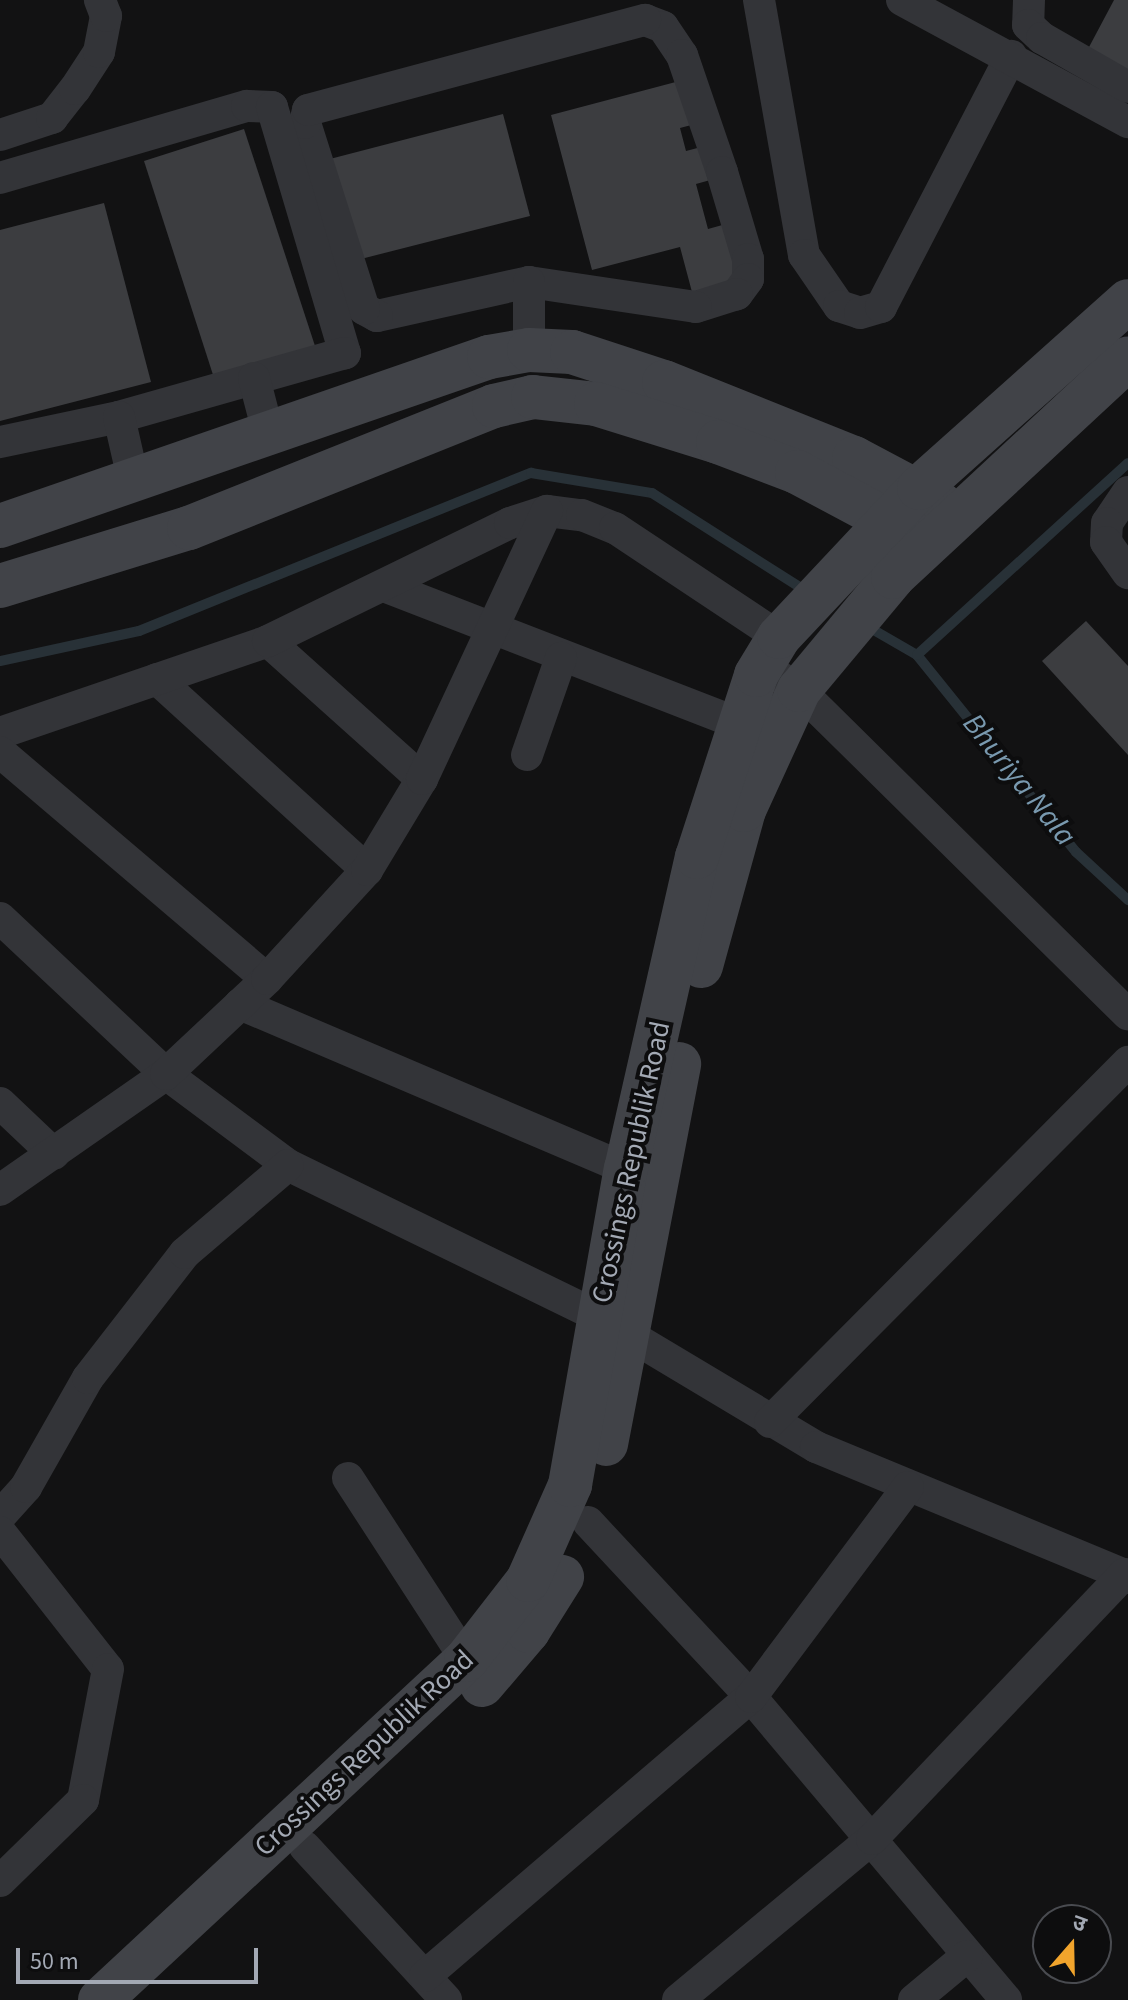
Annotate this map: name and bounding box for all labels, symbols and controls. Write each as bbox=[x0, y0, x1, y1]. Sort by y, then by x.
water label: Bhuriya Nala bbox=[955, 707, 1083, 853]
street label: Crossings Republik Road bbox=[585, 1018, 677, 1306]
street label: Crossings Republik Road bbox=[248, 1643, 480, 1863]
north arrow bbox=[1032, 1904, 1112, 1984]
text: उ bbox=[1068, 1906, 1091, 1941]
scale bar bbox=[20, 1932, 262, 1982]
text: 50 m bbox=[30, 1944, 79, 1979]

